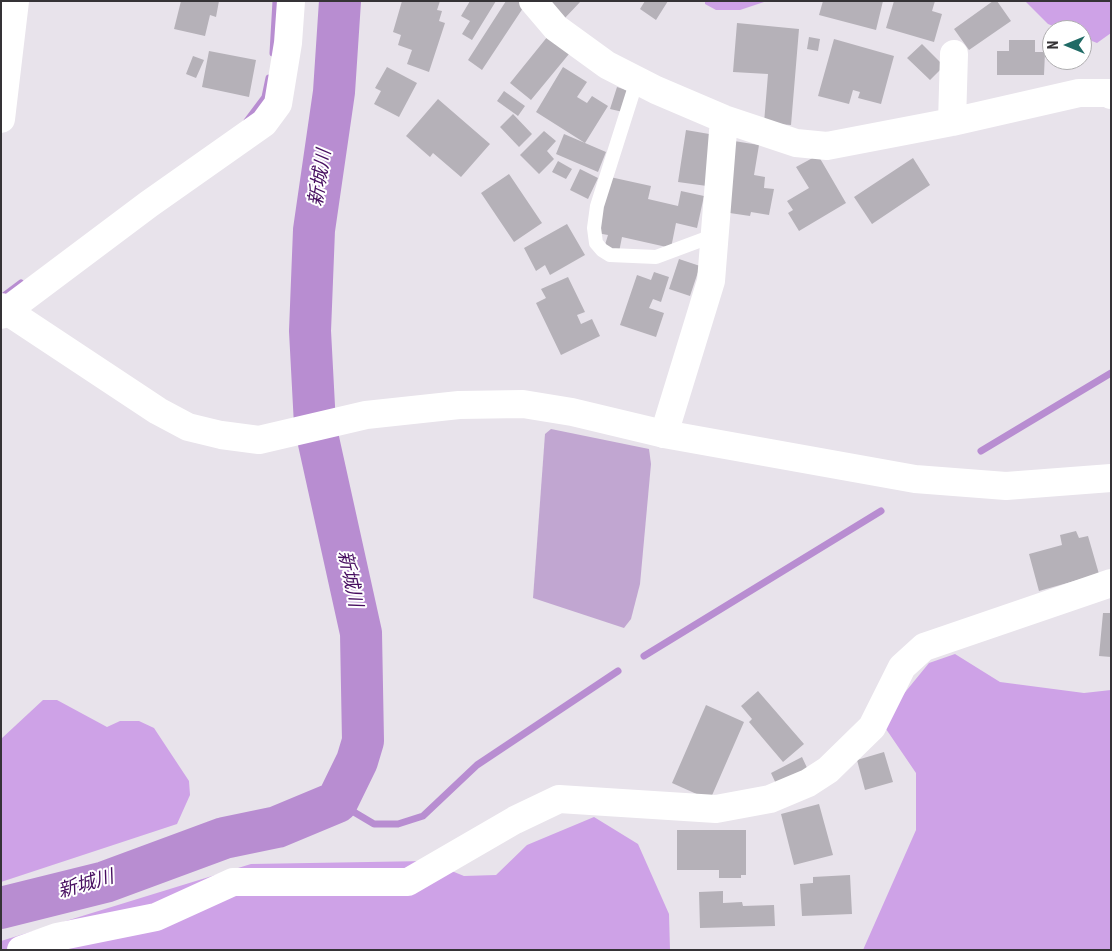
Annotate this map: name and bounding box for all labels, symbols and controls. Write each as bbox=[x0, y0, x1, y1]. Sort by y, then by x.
north arrow bbox=[1042, 20, 1092, 70]
text: N bbox=[1045, 41, 1061, 49]
water label: 新城川 bbox=[305, 148, 337, 208]
water label: 新城川 bbox=[332, 549, 366, 609]
water label: 新城川 bbox=[55, 866, 117, 904]

